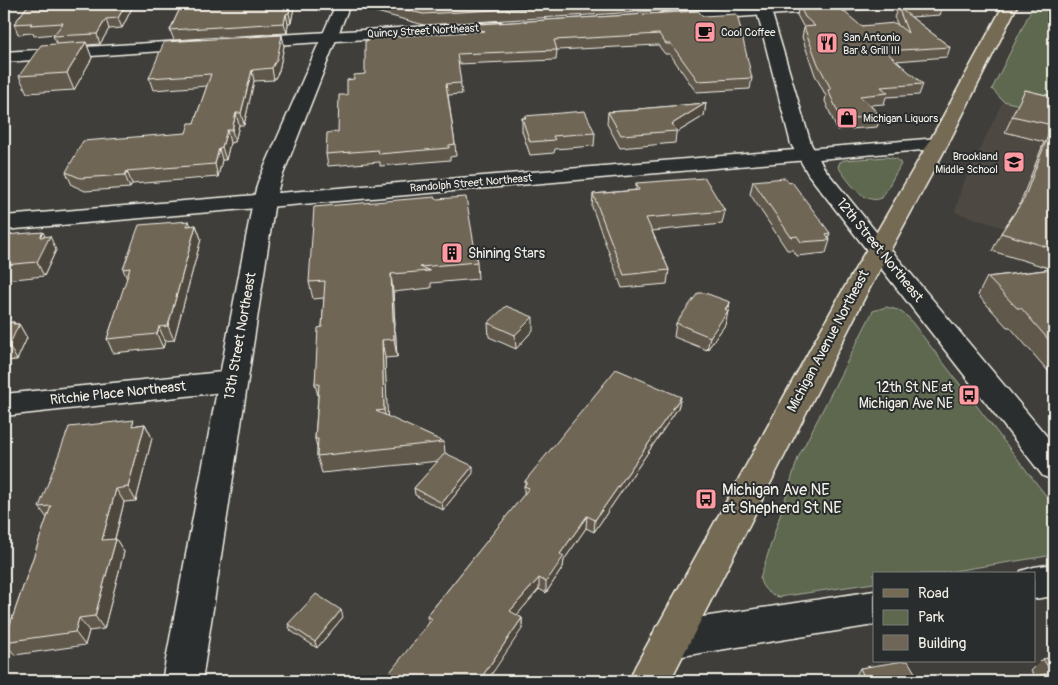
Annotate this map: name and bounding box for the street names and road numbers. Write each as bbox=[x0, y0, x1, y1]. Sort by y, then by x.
street label: Quincy Street Northeast bbox=[367, 22, 480, 40]
street label: Randolph Street Northeast bbox=[409, 171, 533, 195]
street label: 12th Street Northeast bbox=[833, 195, 927, 306]
street label: Michigan Avenue Northeast bbox=[783, 267, 873, 415]
street label: 13th Street Northeast bbox=[220, 271, 260, 401]
street label: Ritchie Place Northeast bbox=[49, 377, 187, 409]

